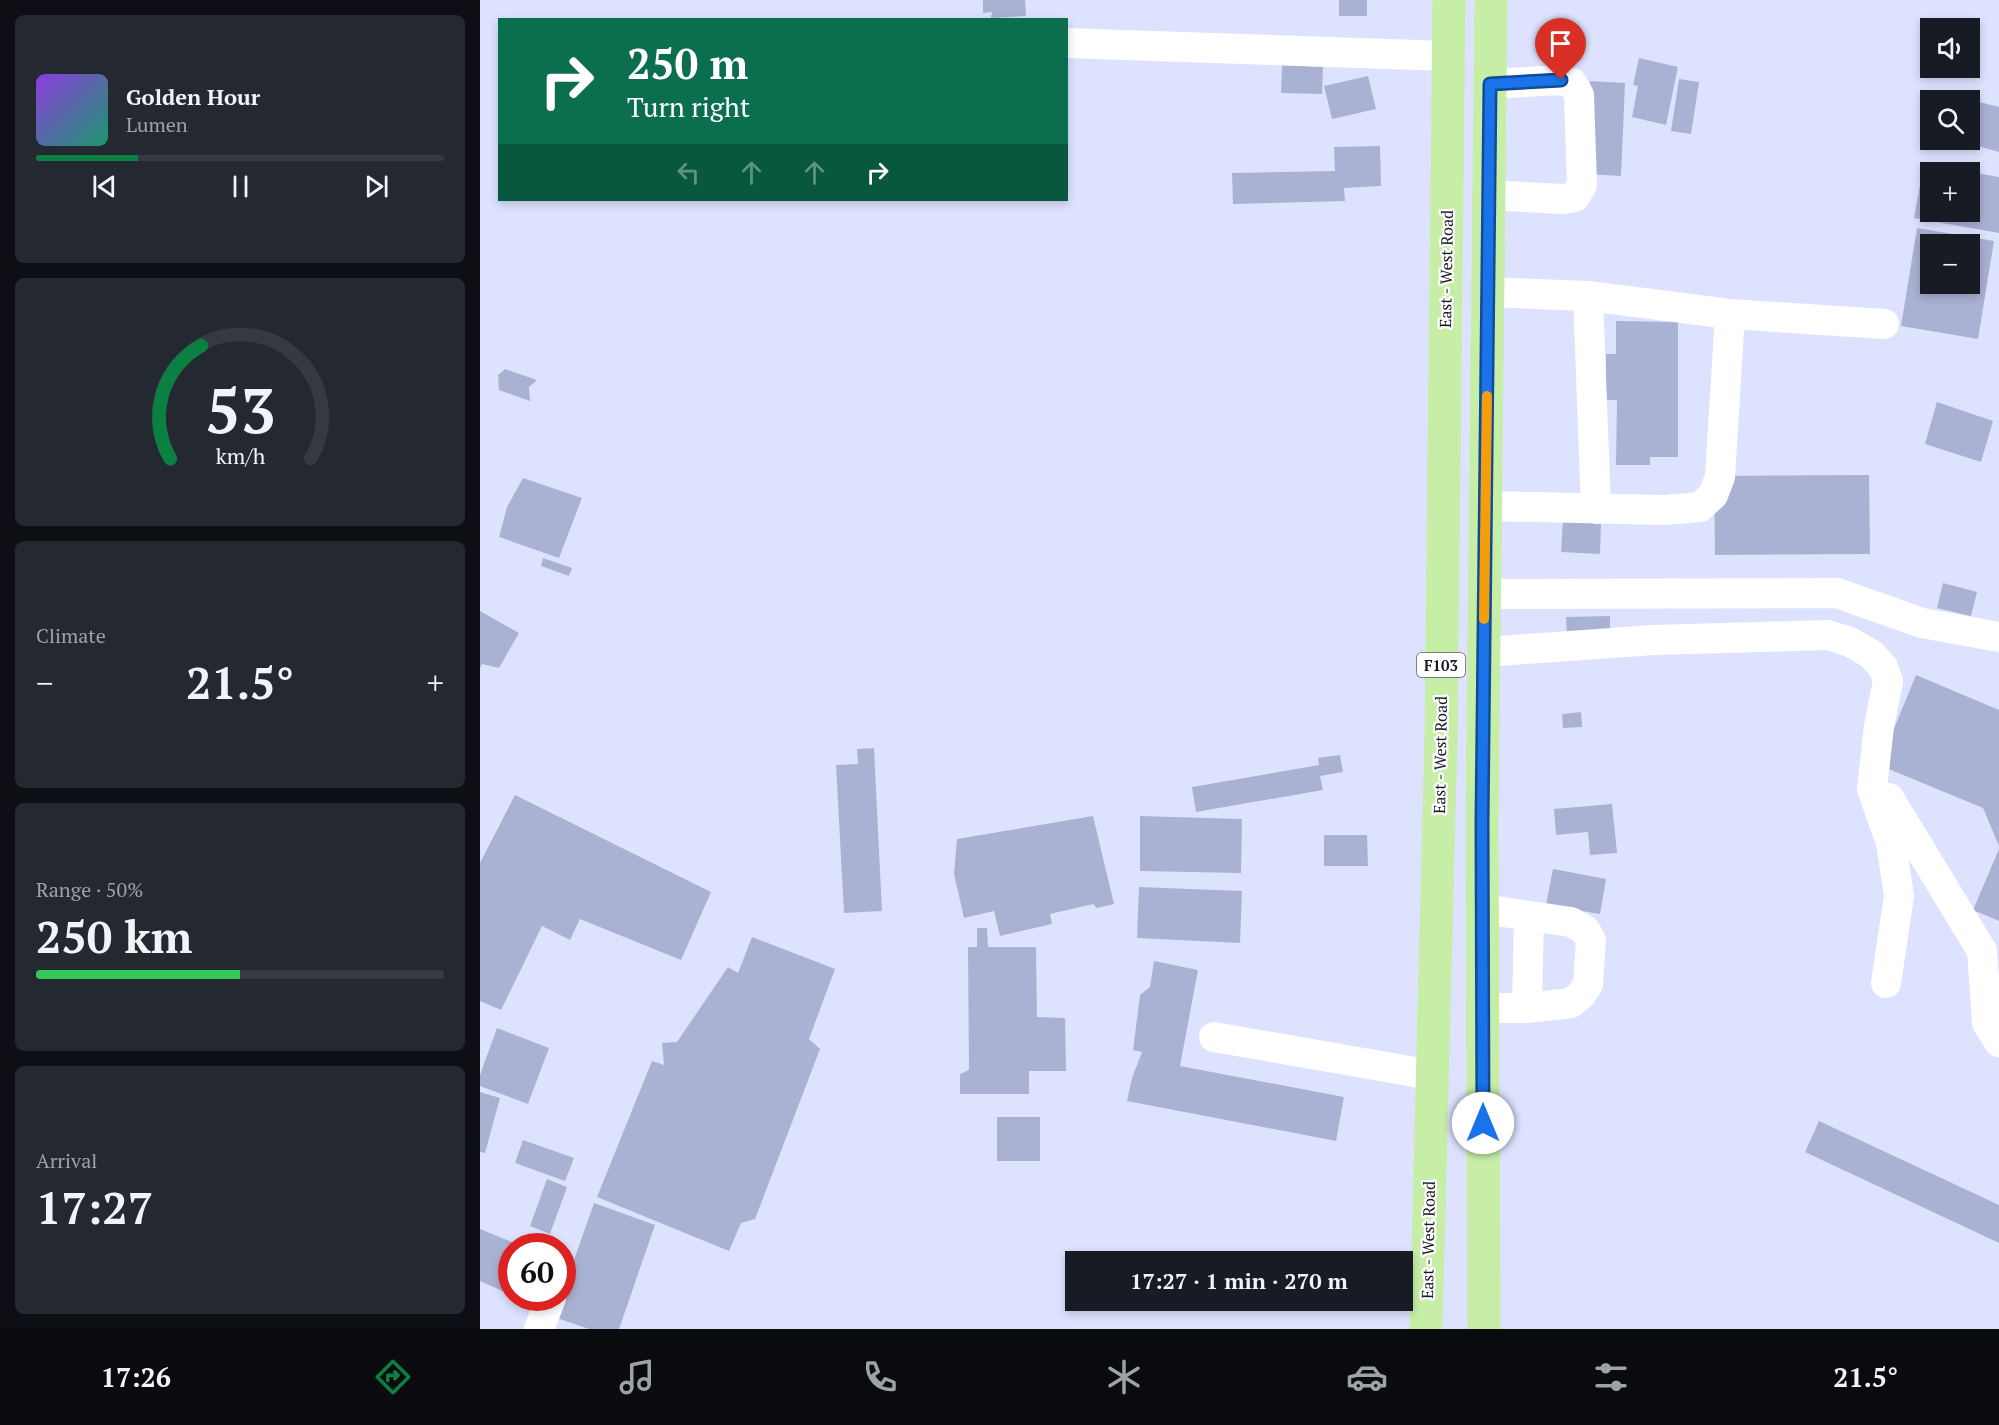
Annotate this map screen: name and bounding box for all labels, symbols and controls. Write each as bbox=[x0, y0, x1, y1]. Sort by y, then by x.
pin bbox=[1535, 18, 1586, 80]
map controls bbox=[1920, 18, 1980, 294]
button: sound bbox=[1920, 18, 1980, 78]
icon: arrive bbox=[1544, 27, 1577, 60]
text: 250 m bbox=[627, 35, 748, 91]
icon: right bbox=[528, 42, 606, 120]
text: Golden Hour bbox=[126, 82, 260, 111]
text: Turn right bbox=[627, 89, 750, 125]
button: search bbox=[1920, 90, 1980, 150]
text: Lumen bbox=[126, 111, 188, 138]
icon: left bbox=[672, 156, 705, 189]
icon: ahead bbox=[735, 156, 768, 189]
icon: ahead bbox=[798, 156, 831, 189]
icon: right bbox=[861, 156, 894, 189]
button: + bbox=[1920, 162, 1980, 222]
icon: previous bbox=[88, 170, 121, 203]
icon: pause bbox=[224, 170, 257, 203]
icon: next bbox=[360, 170, 393, 203]
street label: East - West Road bbox=[1434, 210, 1458, 328]
button: − bbox=[1920, 234, 1980, 294]
text: 53 bbox=[205, 368, 275, 451]
text: km/h bbox=[215, 442, 265, 470]
text: Climate bbox=[36, 622, 106, 649]
text: 21.5° bbox=[186, 652, 294, 712]
road number: F103 bbox=[1417, 653, 1465, 677]
text: − bbox=[36, 661, 54, 704]
text: + bbox=[426, 661, 444, 704]
street label: East - West Road bbox=[1428, 696, 1452, 814]
text: Range · 50% bbox=[36, 876, 143, 903]
text: 250 km bbox=[36, 906, 192, 966]
position arrow bbox=[1451, 1091, 1515, 1155]
text: Arrival bbox=[36, 1147, 97, 1174]
text: 17:27 bbox=[36, 1177, 153, 1237]
street label: East - West Road bbox=[1416, 1181, 1440, 1299]
speed limit sign: 60 bbox=[498, 1233, 576, 1311]
text: 17:27 · 1 min · 270 m bbox=[1130, 1266, 1348, 1295]
icon: directions bbox=[372, 1356, 414, 1398]
icon: music bbox=[616, 1356, 658, 1398]
icon: phone bbox=[859, 1356, 901, 1398]
icon: climate bbox=[1103, 1356, 1145, 1398]
icon: car bbox=[1346, 1356, 1388, 1398]
icon: filters bbox=[1590, 1356, 1632, 1398]
text: 17:26 bbox=[101, 1359, 171, 1395]
text: 21.5° bbox=[1833, 1359, 1898, 1395]

